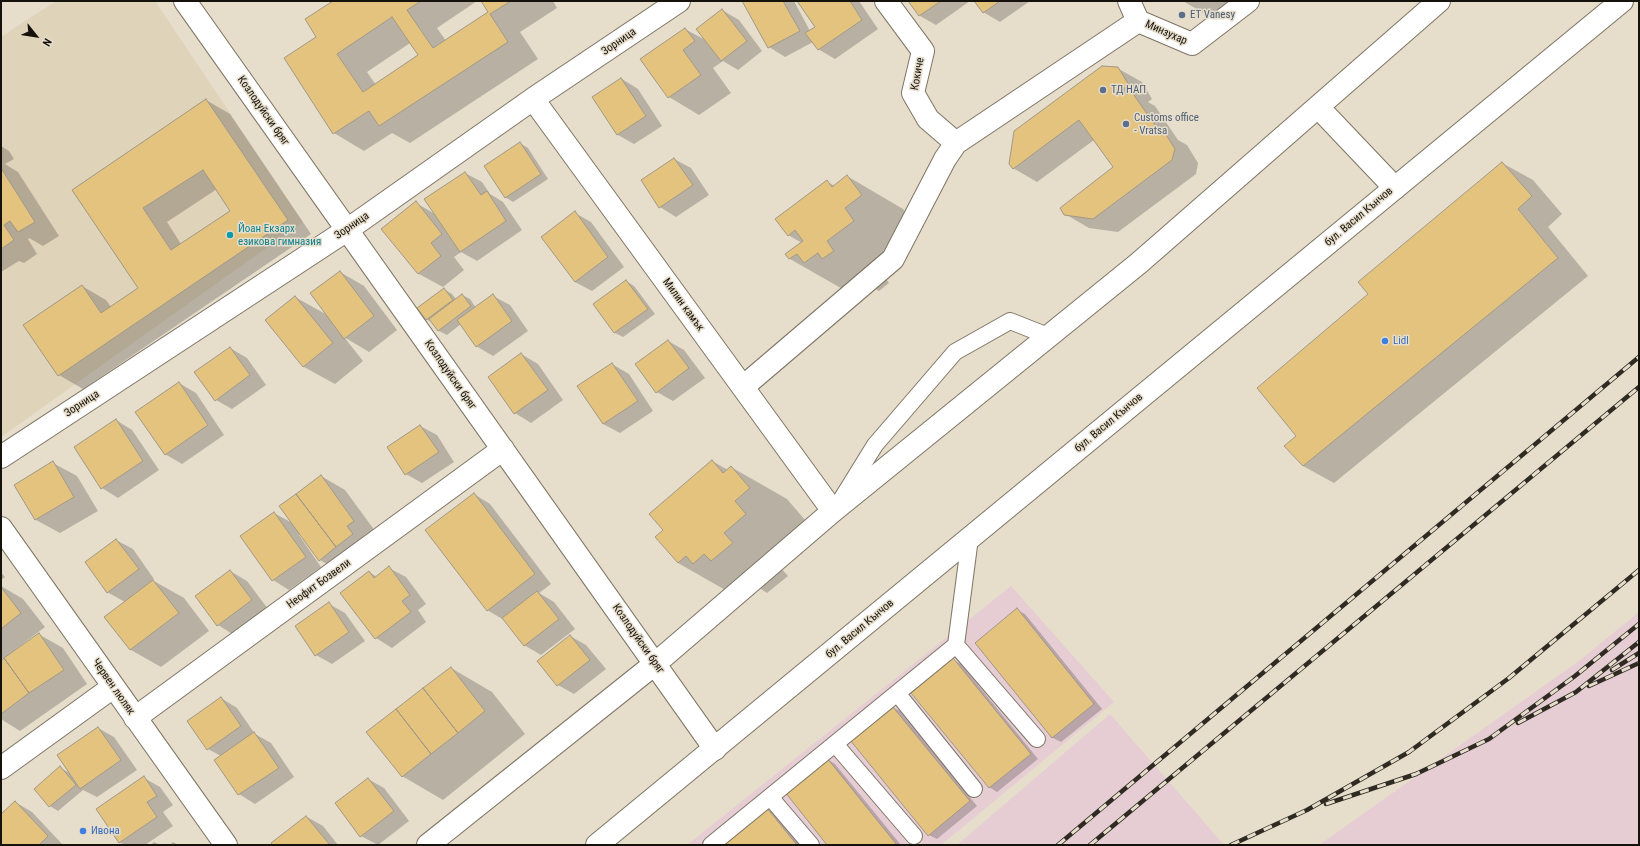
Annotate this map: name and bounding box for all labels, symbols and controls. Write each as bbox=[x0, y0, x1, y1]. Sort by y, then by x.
place label: ET Vanesy bbox=[1190, 8, 1235, 22]
marker: ET Vanesy bbox=[1177, 10, 1187, 20]
north arrow bbox=[16, 16, 56, 56]
street label: Минзухар bbox=[1143, 18, 1189, 48]
street label: Зорница bbox=[599, 26, 639, 58]
text: N bbox=[40, 36, 54, 48]
street label: Кокиче bbox=[909, 57, 927, 91]
street label: Козлодуйски бряг bbox=[234, 74, 292, 148]
place label: ТД НАП bbox=[1111, 83, 1146, 97]
marker: ТД НАП bbox=[1098, 85, 1108, 95]
place label: Customs office - Vratsa bbox=[1134, 111, 1199, 137]
marker: Customs office - Vratsa bbox=[1121, 119, 1131, 129]
street label: бул. Васил Кънчов bbox=[1322, 185, 1396, 249]
street label: Зорница bbox=[332, 210, 372, 242]
place label: Йоан Екзарх езикова гимназия bbox=[238, 222, 321, 248]
marker: Йоан Екзарх езикова гимназия bbox=[225, 230, 235, 240]
street label: Милин камък bbox=[659, 276, 707, 334]
place label: Lidl bbox=[1393, 334, 1409, 348]
marker: Lidl bbox=[1380, 336, 1390, 346]
street label: Козлодуйски бряг bbox=[421, 338, 479, 412]
street label: Зорница bbox=[62, 388, 102, 420]
street label: бул. Васил Кънчов bbox=[1072, 391, 1146, 455]
street label: Неофит Бозвели bbox=[285, 556, 353, 612]
street label: бул. Васил Кънчов bbox=[823, 597, 897, 661]
street label: Козлодуйски бряг bbox=[609, 602, 667, 676]
street label: Червен люляк bbox=[89, 656, 137, 718]
place label: Ивона bbox=[91, 824, 120, 838]
marker: Ивона bbox=[78, 826, 88, 836]

